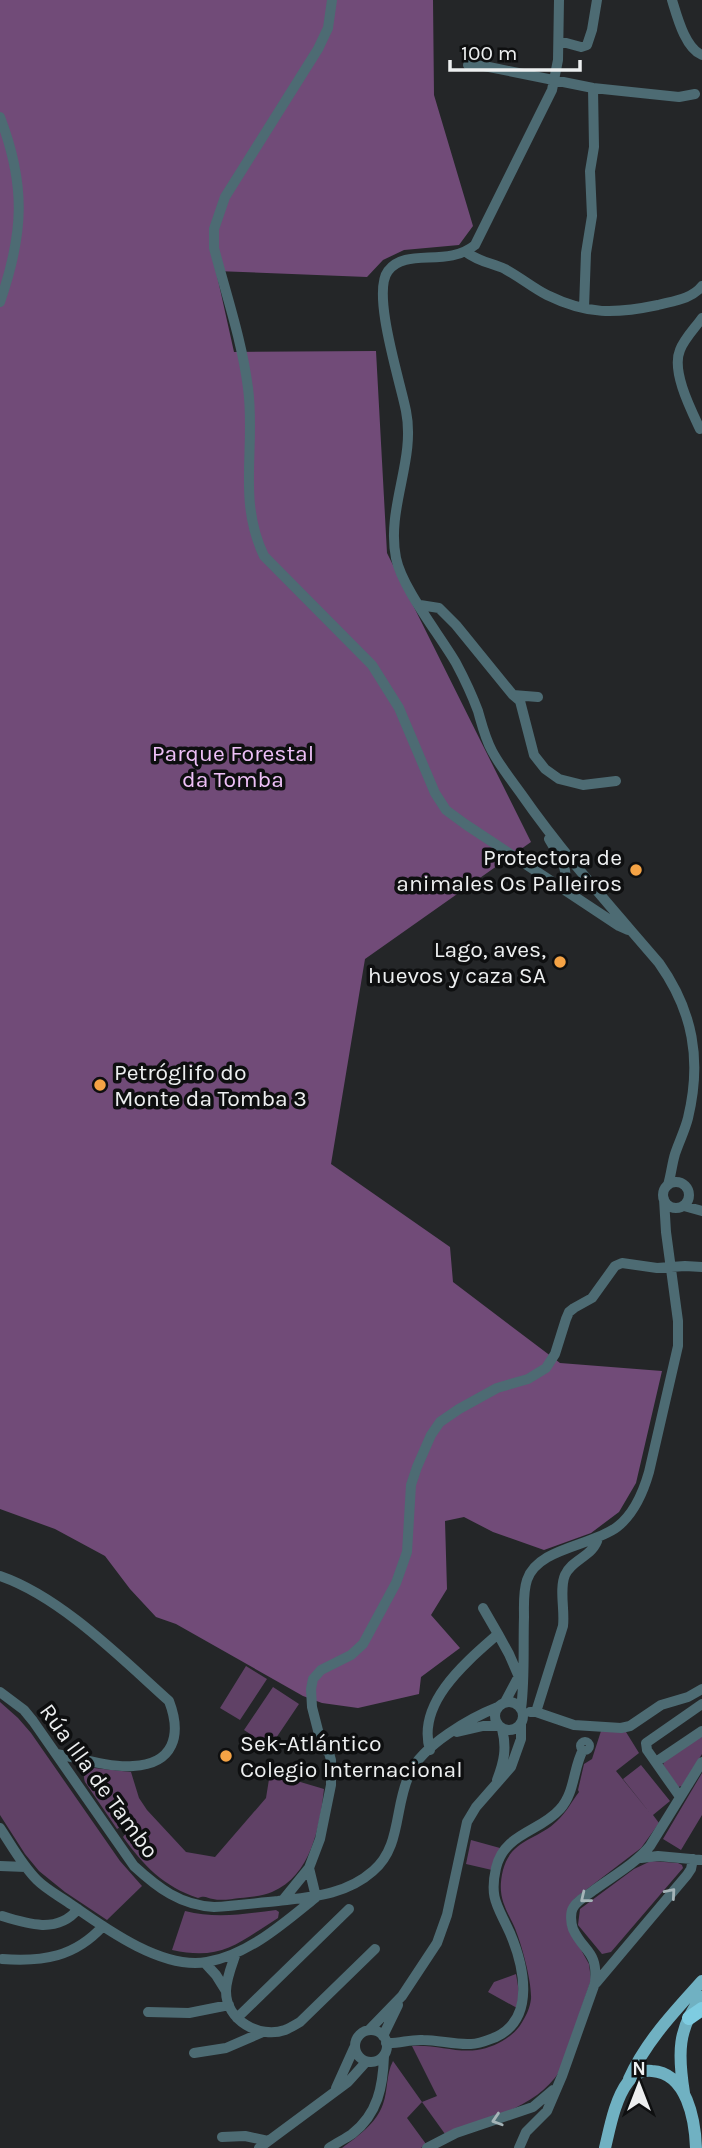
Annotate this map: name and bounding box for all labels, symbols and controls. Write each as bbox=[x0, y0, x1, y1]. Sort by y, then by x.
scale bar bbox=[450, 28, 580, 72]
text: 100 m bbox=[461, 41, 518, 65]
park label: Parque Forestal da Tomba bbox=[152, 740, 314, 793]
place label: Protectora de animales Os Palleiros bbox=[396, 844, 622, 897]
marker: Protectora de animales Os Palleiros bbox=[628, 862, 644, 878]
place label: Lago, aves, huevos y caza SA bbox=[368, 936, 546, 989]
marker: Lago, aves, huevos y caza SA bbox=[552, 954, 568, 970]
place label: Petróglifo do Monte da Tomba 3 bbox=[114, 1059, 307, 1112]
marker: Petróglifo do Monte da Tomba 3 bbox=[92, 1077, 108, 1093]
street label: Rúa Illa de Tambo bbox=[34, 1698, 164, 1864]
place label: Sek-Atlántico Colegio Internacional bbox=[240, 1730, 463, 1783]
marker: Sek-Atlántico Colegio Internacional bbox=[218, 1748, 234, 1764]
one-way arrow bbox=[580, 1889, 592, 1902]
one-way arrow bbox=[663, 1889, 675, 1902]
north arrow bbox=[604, 2050, 674, 2120]
text: N bbox=[632, 2058, 646, 2080]
one-way arrow bbox=[491, 2112, 503, 2126]

